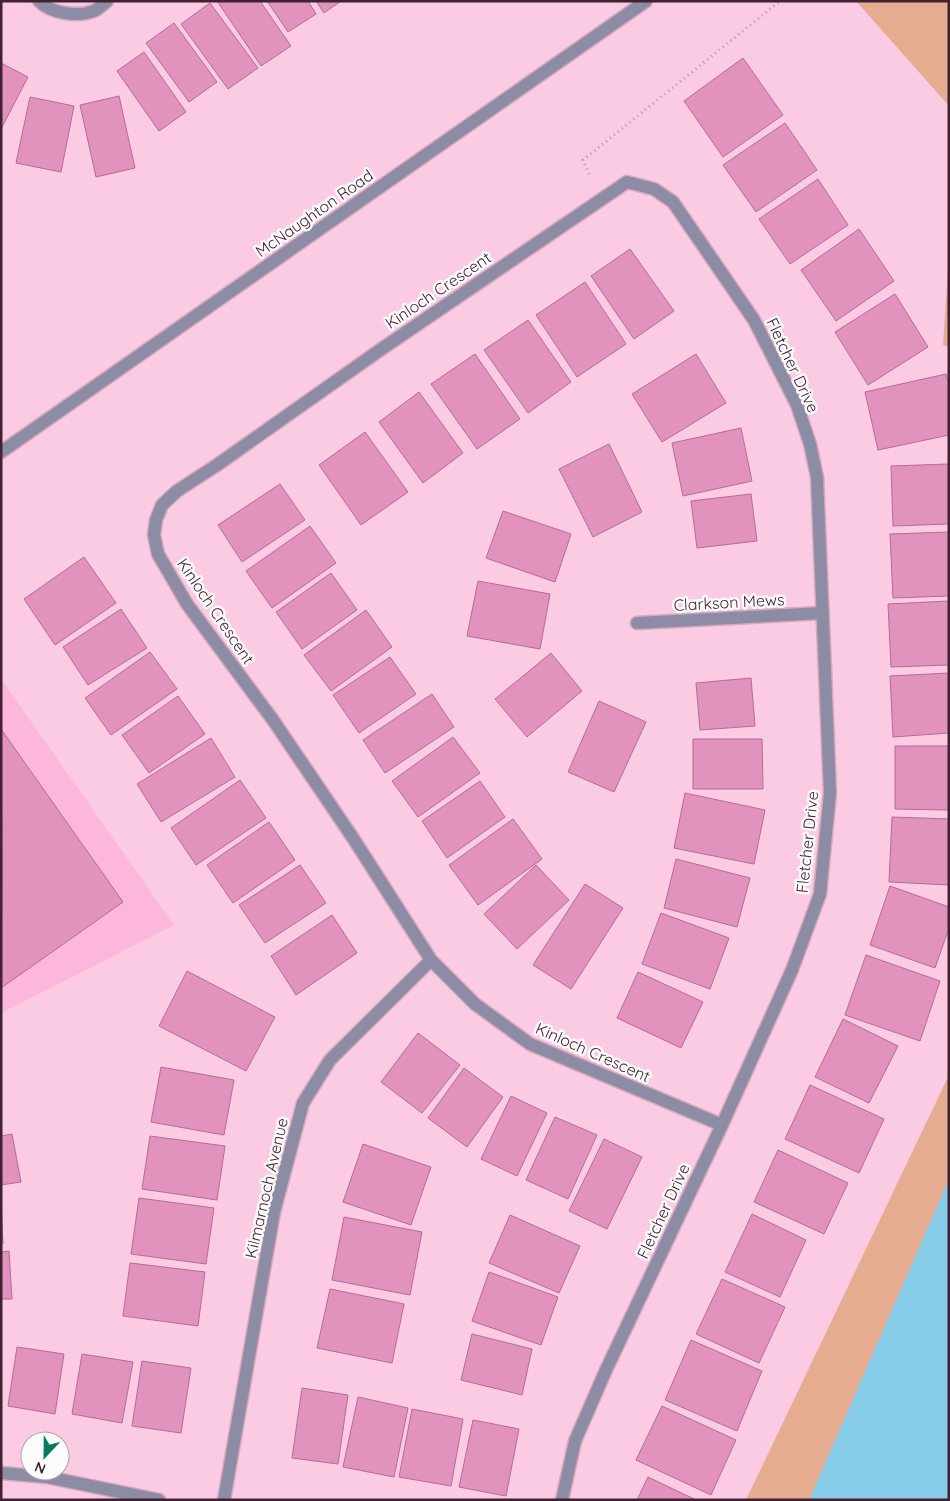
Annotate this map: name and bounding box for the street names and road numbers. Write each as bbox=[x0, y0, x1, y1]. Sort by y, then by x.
street label: McNaughton Road bbox=[251, 165, 377, 261]
street label: Kinloch Crescent bbox=[381, 247, 495, 333]
street label: Fletcher Drive bbox=[762, 314, 824, 416]
street label: Kinloch Crescent bbox=[173, 554, 259, 668]
street label: Clarkson Mews bbox=[673, 589, 785, 615]
street label: Fletcher Drive bbox=[792, 790, 822, 894]
street label: Kinloch Crescent bbox=[533, 1018, 653, 1086]
street label: Kilmarnoch Avenue bbox=[240, 1116, 292, 1260]
street label: Fletcher Drive bbox=[632, 1160, 694, 1262]

